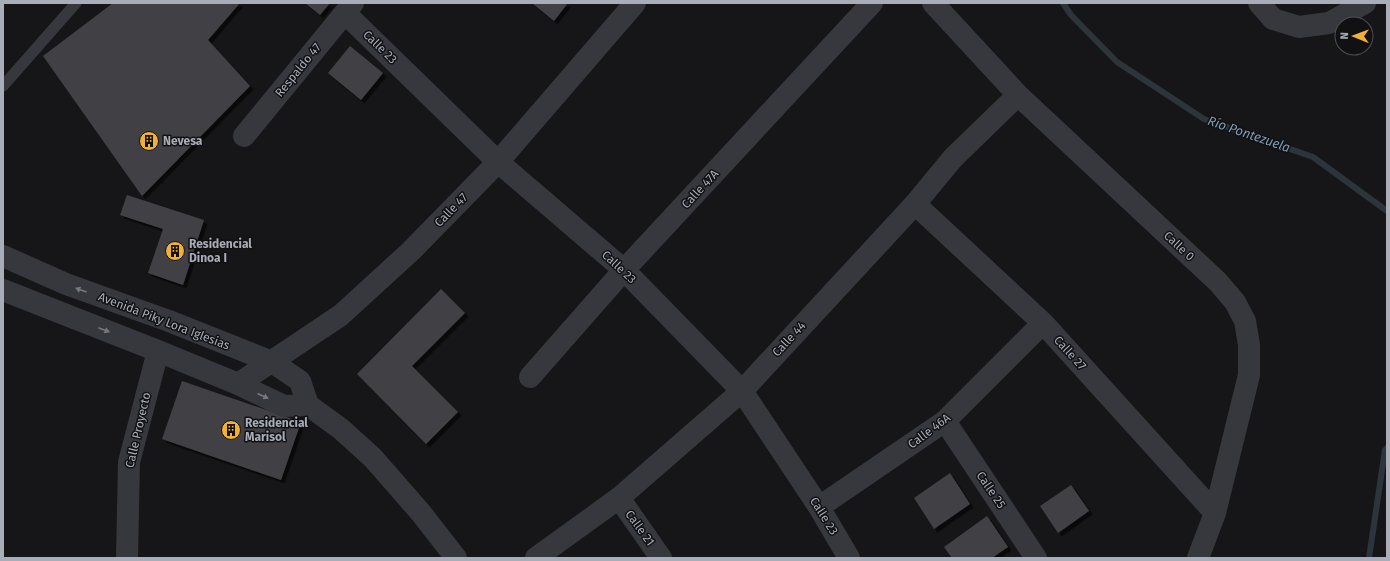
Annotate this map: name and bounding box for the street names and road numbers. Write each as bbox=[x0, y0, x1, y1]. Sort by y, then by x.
street label: Calle 23 bbox=[360, 28, 400, 66]
street label: Respaldo 47 bbox=[272, 40, 324, 100]
street label: Calle 47A bbox=[679, 167, 721, 211]
street label: Calle 47 bbox=[432, 190, 470, 230]
street label: Calle 0 bbox=[1161, 228, 1197, 264]
street label: Calle 23 bbox=[599, 248, 639, 286]
street label: Avenida Piky Lora Iglesias bbox=[96, 289, 232, 353]
street label: Calle 44 bbox=[769, 318, 809, 359]
street label: Calle 27 bbox=[1051, 333, 1089, 373]
street label: Calle Proyecto bbox=[123, 391, 153, 469]
street label: Calle 46A bbox=[905, 410, 953, 451]
street label: Calle 25 bbox=[974, 469, 1008, 511]
street label: Calle 23 bbox=[807, 495, 841, 537]
street label: Calle 21 bbox=[622, 507, 658, 549]

